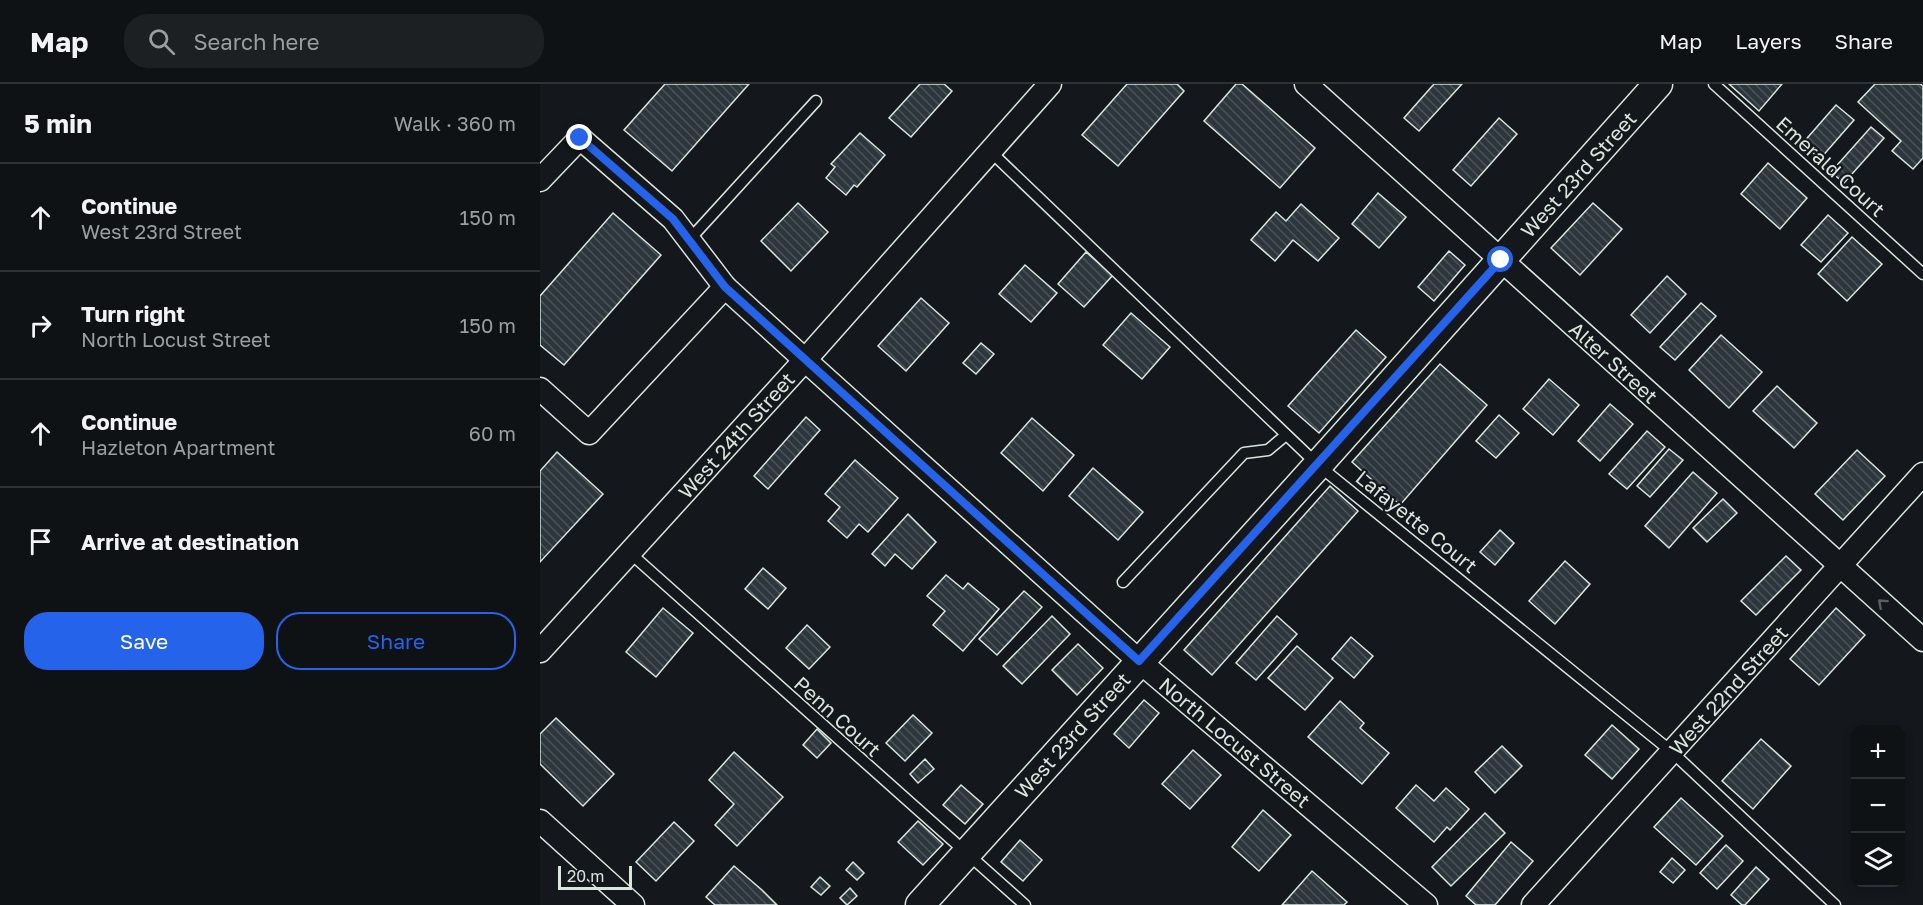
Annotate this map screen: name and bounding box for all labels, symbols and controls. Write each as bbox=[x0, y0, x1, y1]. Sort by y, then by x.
search box bbox=[124, 14, 544, 68]
text: Map bbox=[30, 25, 88, 58]
icon: search bbox=[145, 25, 178, 58]
text: Search here bbox=[193, 28, 319, 55]
text: Map bbox=[1659, 28, 1702, 54]
text: Layers bbox=[1735, 28, 1802, 54]
text: Share bbox=[1835, 28, 1893, 54]
street label: West 23rd Street bbox=[1515, 106, 1641, 242]
text: 5 min bbox=[24, 108, 92, 139]
text: Walk · 360 m bbox=[394, 111, 516, 135]
street label: Emerald Court bbox=[1772, 111, 1890, 221]
route end bbox=[566, 124, 592, 150]
text: Continue bbox=[81, 192, 177, 219]
icon: ahead bbox=[24, 201, 57, 234]
text: 150 m bbox=[460, 205, 516, 229]
text: West 23rd Street bbox=[81, 219, 242, 243]
route start bbox=[1487, 246, 1513, 272]
text: Turn right bbox=[81, 300, 185, 327]
icon: right bbox=[24, 309, 57, 342]
text: 150 m bbox=[460, 313, 516, 337]
street label: Alter Street bbox=[1565, 316, 1663, 408]
text: North Locust Street bbox=[81, 327, 271, 351]
street label: West 24th Street bbox=[673, 367, 799, 503]
text: Continue bbox=[81, 408, 177, 435]
icon: ahead bbox=[24, 417, 57, 450]
text: 60 m bbox=[469, 421, 516, 445]
text: Hazleton Apartment bbox=[81, 435, 275, 459]
street label: Lafayette Court bbox=[1351, 465, 1483, 577]
icon: arrive bbox=[24, 525, 57, 558]
text: Arrive at destination bbox=[81, 528, 299, 555]
one-way arrow bbox=[1878, 599, 1888, 610]
button: Save bbox=[24, 612, 264, 670]
button: Share bbox=[276, 612, 516, 670]
street label: West 22nd Street bbox=[1664, 620, 1792, 760]
street label: West 23rd Street bbox=[1009, 667, 1135, 803]
street label: Penn Court bbox=[790, 671, 886, 761]
street label: North Locust Street bbox=[1155, 672, 1315, 812]
map controls bbox=[1851, 725, 1905, 887]
button: + bbox=[1851, 725, 1905, 779]
button: − bbox=[1851, 779, 1905, 833]
button: layers bbox=[1851, 833, 1905, 887]
scale bar bbox=[558, 863, 632, 890]
text: 20 m bbox=[567, 866, 604, 886]

